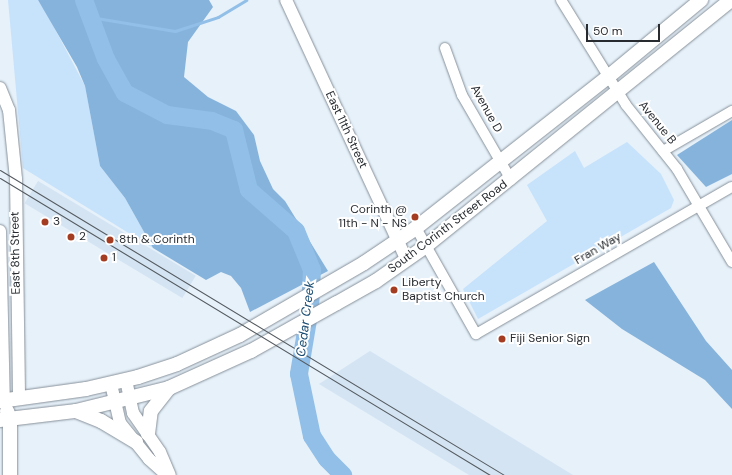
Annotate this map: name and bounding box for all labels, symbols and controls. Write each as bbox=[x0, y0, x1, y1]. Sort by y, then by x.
scale bar bbox=[588, 16, 662, 42]
text: 50 m bbox=[593, 23, 622, 39]
street label: Avenue D bbox=[467, 83, 505, 135]
street label: East 11th Street bbox=[322, 89, 370, 171]
street label: Avenue B bbox=[635, 99, 679, 147]
street label: South Corinth Street Road bbox=[386, 177, 510, 277]
place label: Corinth @ 11th - N - NS bbox=[339, 203, 407, 231]
street label: East 8th Street bbox=[8, 211, 24, 295]
marker: Corinth @ 11th - N - NS bbox=[410, 212, 420, 222]
place label: 3 bbox=[53, 215, 60, 229]
marker: 3 bbox=[40, 217, 50, 227]
place label: 2 bbox=[79, 230, 86, 244]
street label: Fran Way bbox=[572, 230, 624, 268]
marker: 2 bbox=[66, 232, 76, 242]
place label: 8th & Corinth bbox=[119, 233, 195, 247]
marker: 8th & Corinth bbox=[104, 234, 116, 246]
place label: 1 bbox=[112, 251, 116, 265]
marker: 1 bbox=[99, 253, 109, 263]
place label: Liberty Baptist Church bbox=[402, 276, 485, 304]
water label: Cedar Creek bbox=[294, 280, 318, 358]
marker: Liberty Baptist Church bbox=[389, 285, 399, 295]
place label: Fiji Senior Sign bbox=[510, 332, 590, 346]
marker: Fiji Senior Sign bbox=[497, 334, 507, 344]

